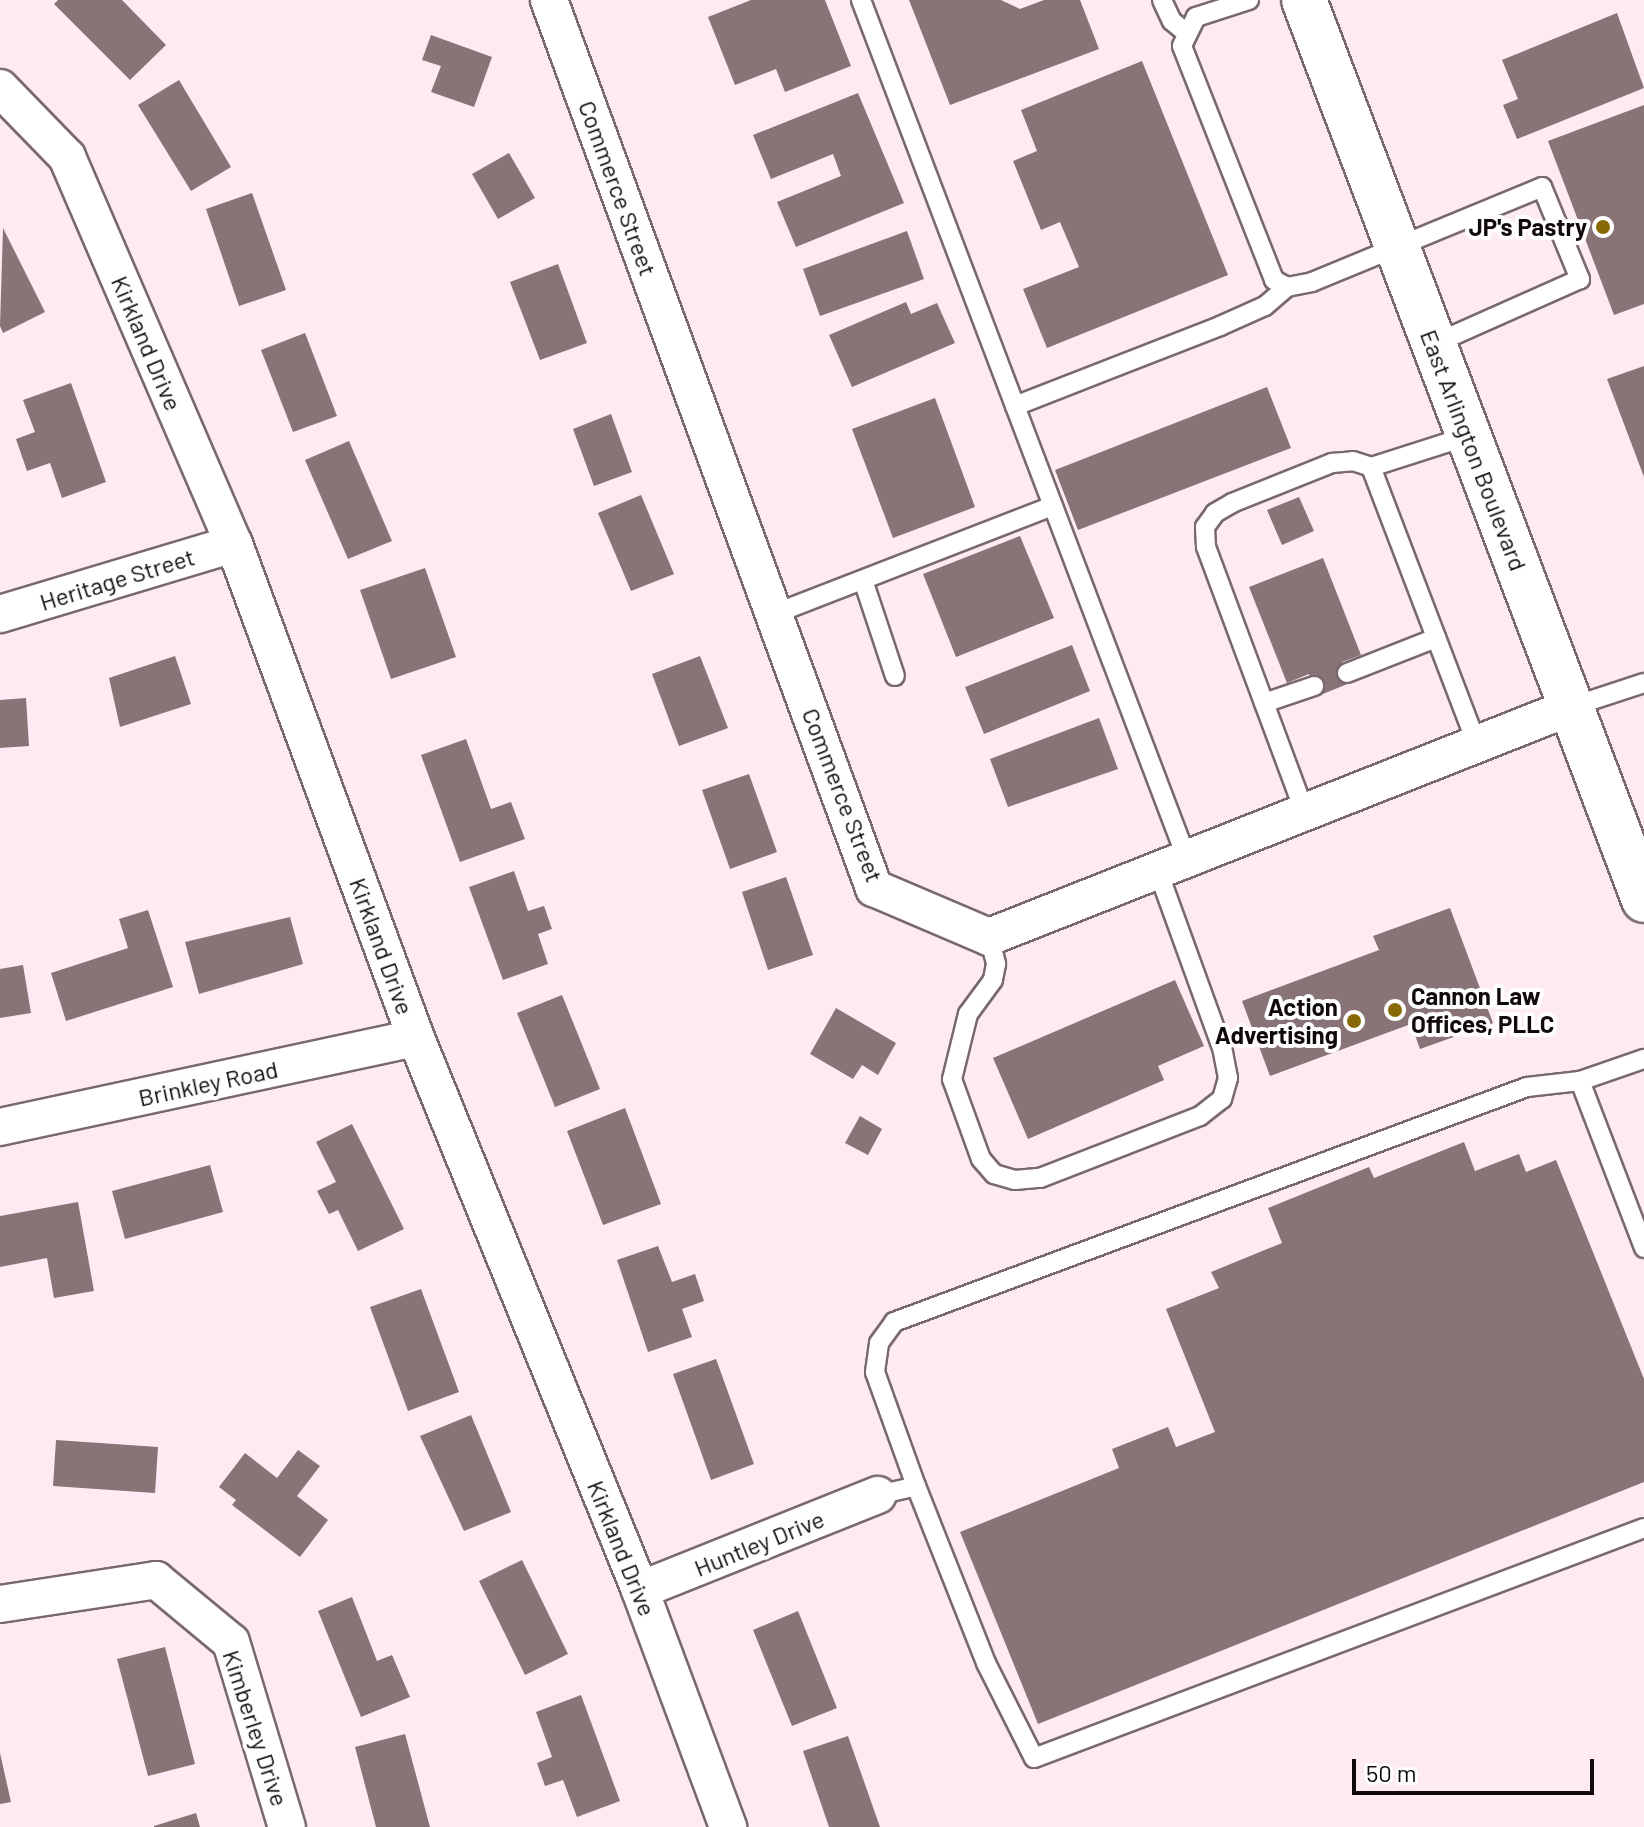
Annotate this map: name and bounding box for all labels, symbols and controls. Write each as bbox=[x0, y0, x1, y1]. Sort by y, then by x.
street label: Commerce Street bbox=[573, 97, 663, 279]
place label: JP's Pastry bbox=[1469, 213, 1587, 241]
marker: JP's Pastry bbox=[1594, 218, 1612, 236]
street label: Kirkland Drive bbox=[106, 271, 188, 415]
street label: East Arlington Boulevard bbox=[1415, 325, 1533, 575]
street label: Heritage Street bbox=[36, 542, 198, 616]
street label: Commerce Street bbox=[797, 704, 889, 886]
street label: Kirkland Drive bbox=[344, 874, 420, 1018]
place label: Cannon Law Offices, PLLC bbox=[1411, 982, 1554, 1038]
place label: Action Advertising bbox=[1215, 993, 1338, 1049]
marker: Cannon Law Offices, PLLC bbox=[1386, 1001, 1404, 1019]
marker: Action Advertising bbox=[1345, 1012, 1363, 1030]
street label: Brinkley Road bbox=[136, 1054, 280, 1112]
street label: Kirkland Drive bbox=[582, 1476, 662, 1620]
street label: Huntley Drive bbox=[690, 1504, 828, 1582]
street label: Kimberley Drive bbox=[217, 1646, 295, 1810]
scale bar bbox=[1356, 1743, 1598, 1793]
text: 50 m bbox=[1366, 1758, 1417, 1787]

